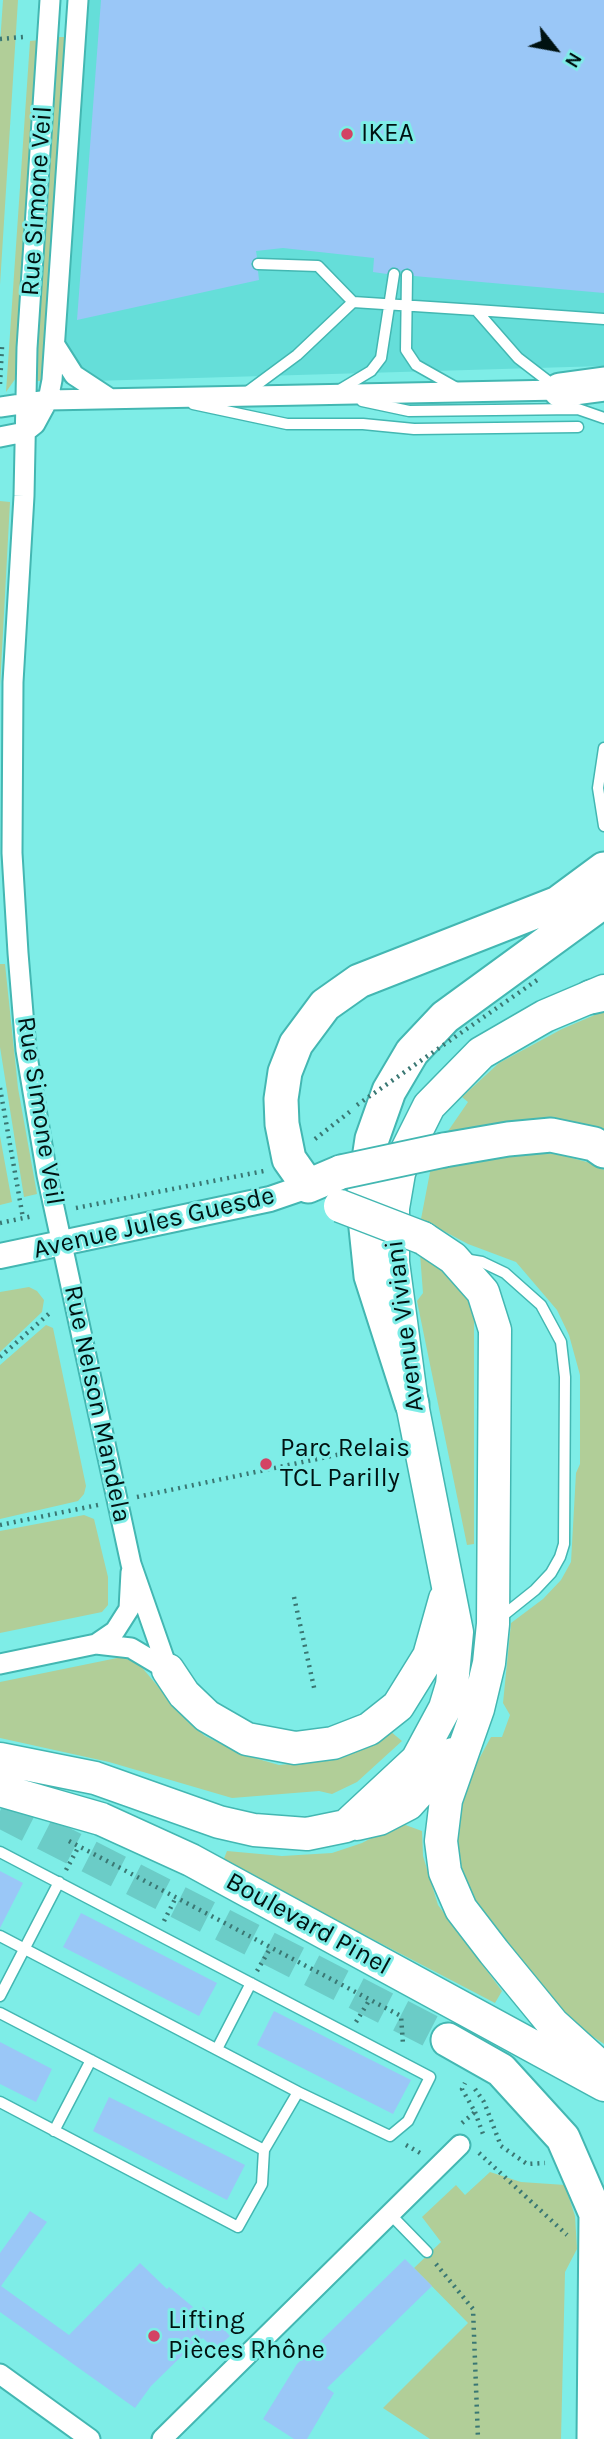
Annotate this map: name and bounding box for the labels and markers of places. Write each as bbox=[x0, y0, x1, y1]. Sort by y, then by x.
place label: IKEA bbox=[361, 118, 414, 150]
marker: IKEA bbox=[339, 126, 355, 142]
place label: Parc Relais TCL Parilly bbox=[280, 1433, 410, 1494]
marker: Parc Relais TCL Parilly bbox=[258, 1456, 274, 1472]
place label: Lifting Pièces Rhône bbox=[168, 2305, 325, 2366]
marker: Lifting Pièces Rhône bbox=[146, 2328, 162, 2344]

